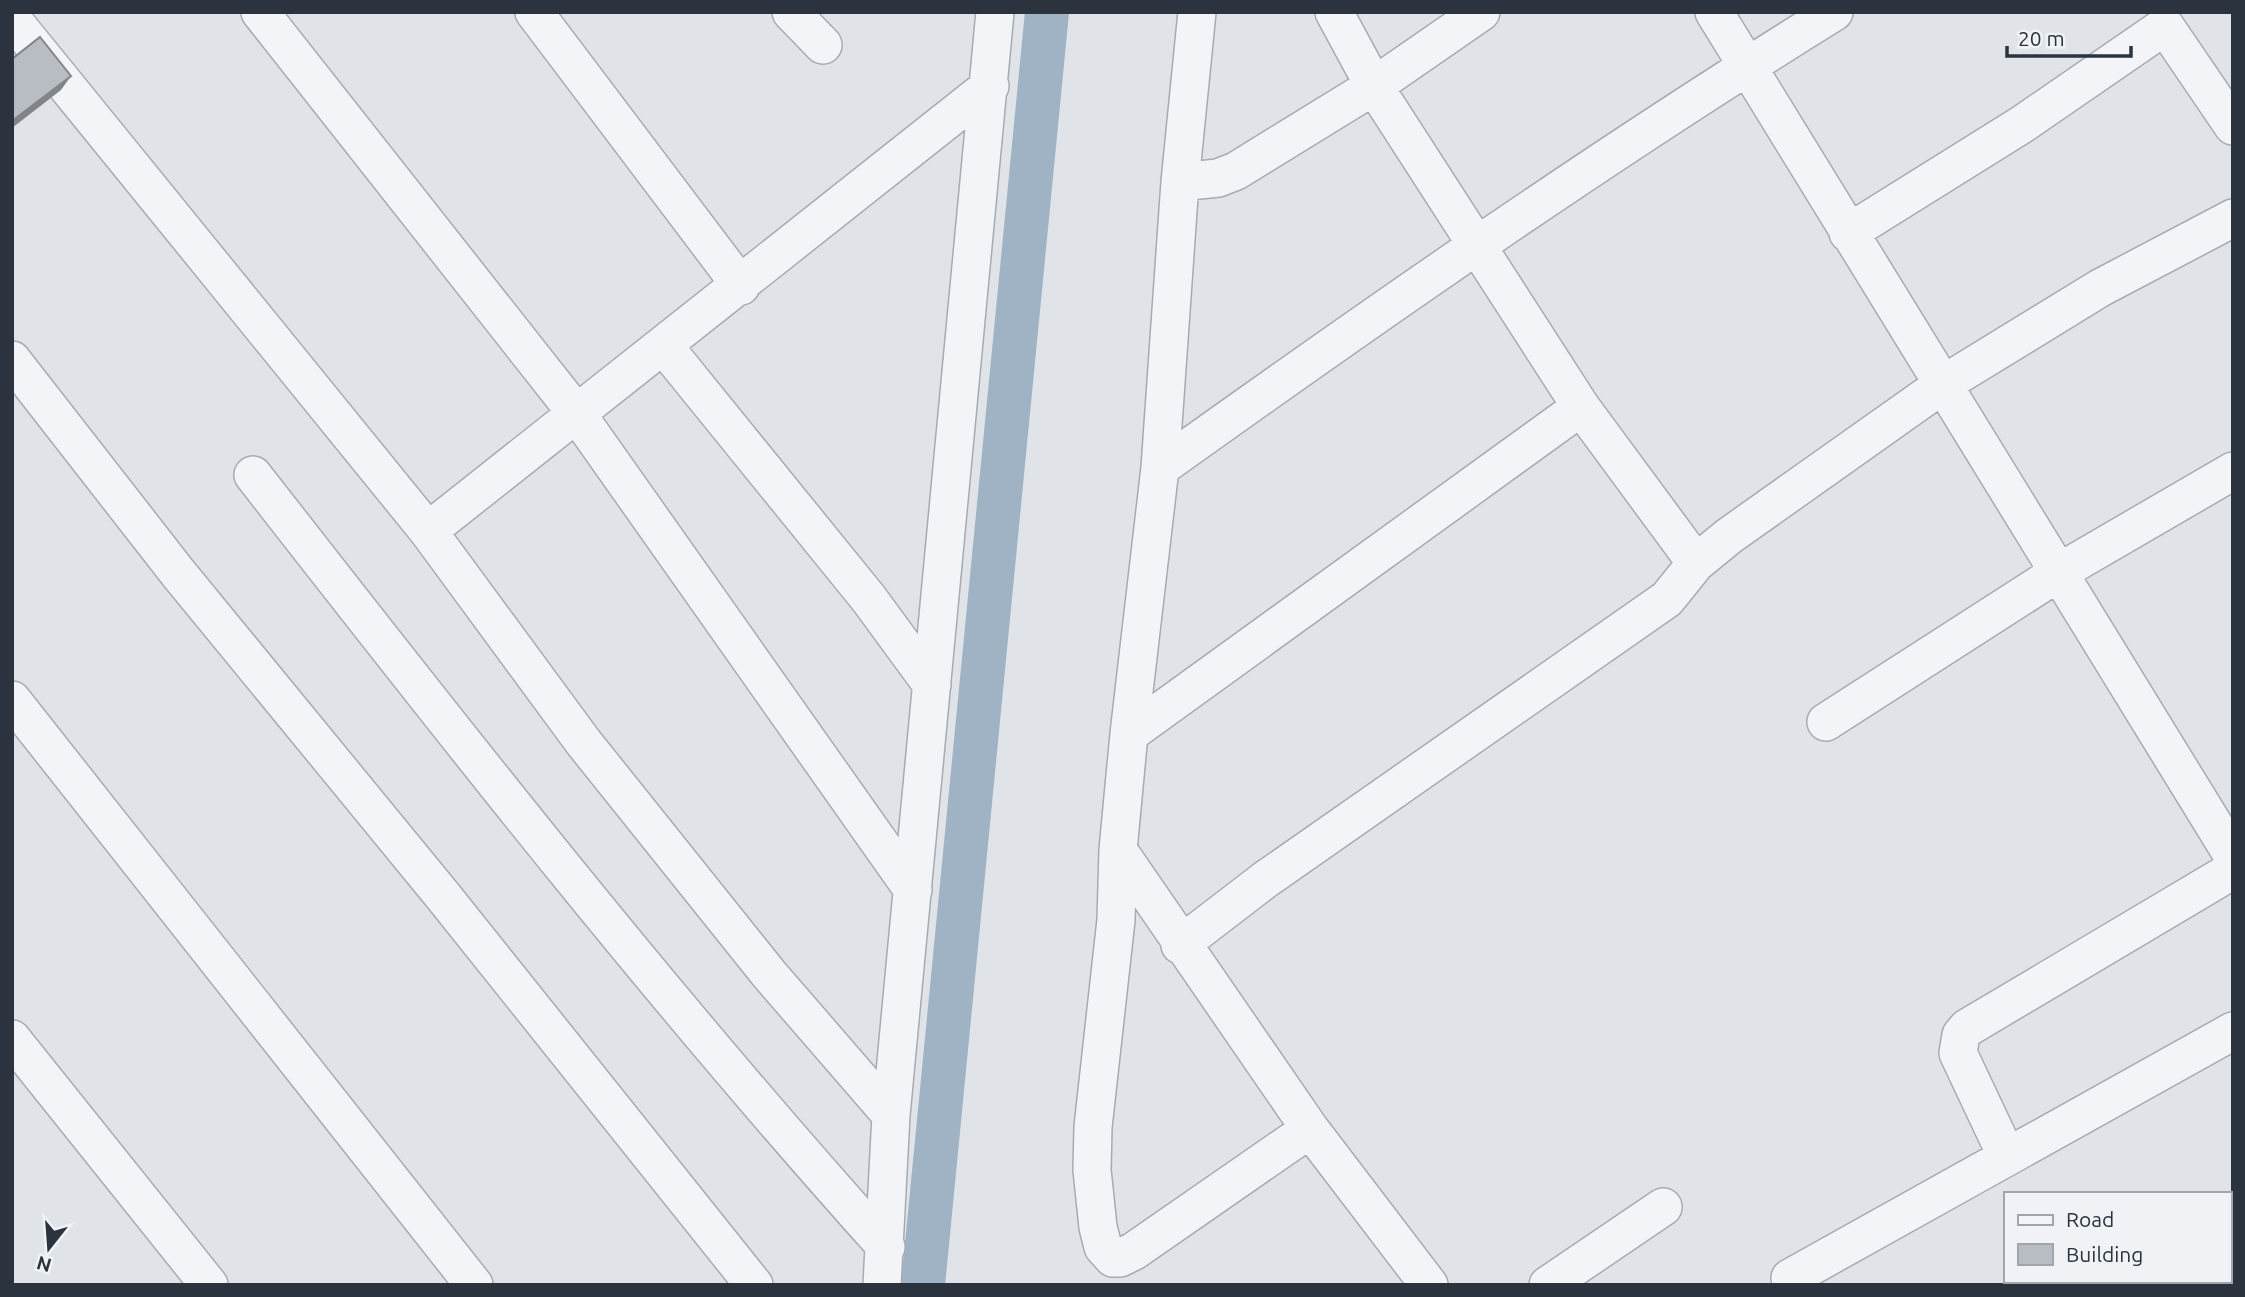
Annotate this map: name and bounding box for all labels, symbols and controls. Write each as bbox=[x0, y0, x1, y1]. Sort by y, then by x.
scale bar bbox=[2007, 14, 2131, 58]
text: 20 m bbox=[2018, 26, 2065, 50]
legend bbox=[2004, 1192, 2231, 1283]
text: Road bbox=[2066, 1207, 2114, 1231]
north arrow bbox=[14, 1213, 84, 1283]
text: Building bbox=[2066, 1242, 2143, 1266]
text: N bbox=[34, 1252, 54, 1277]

